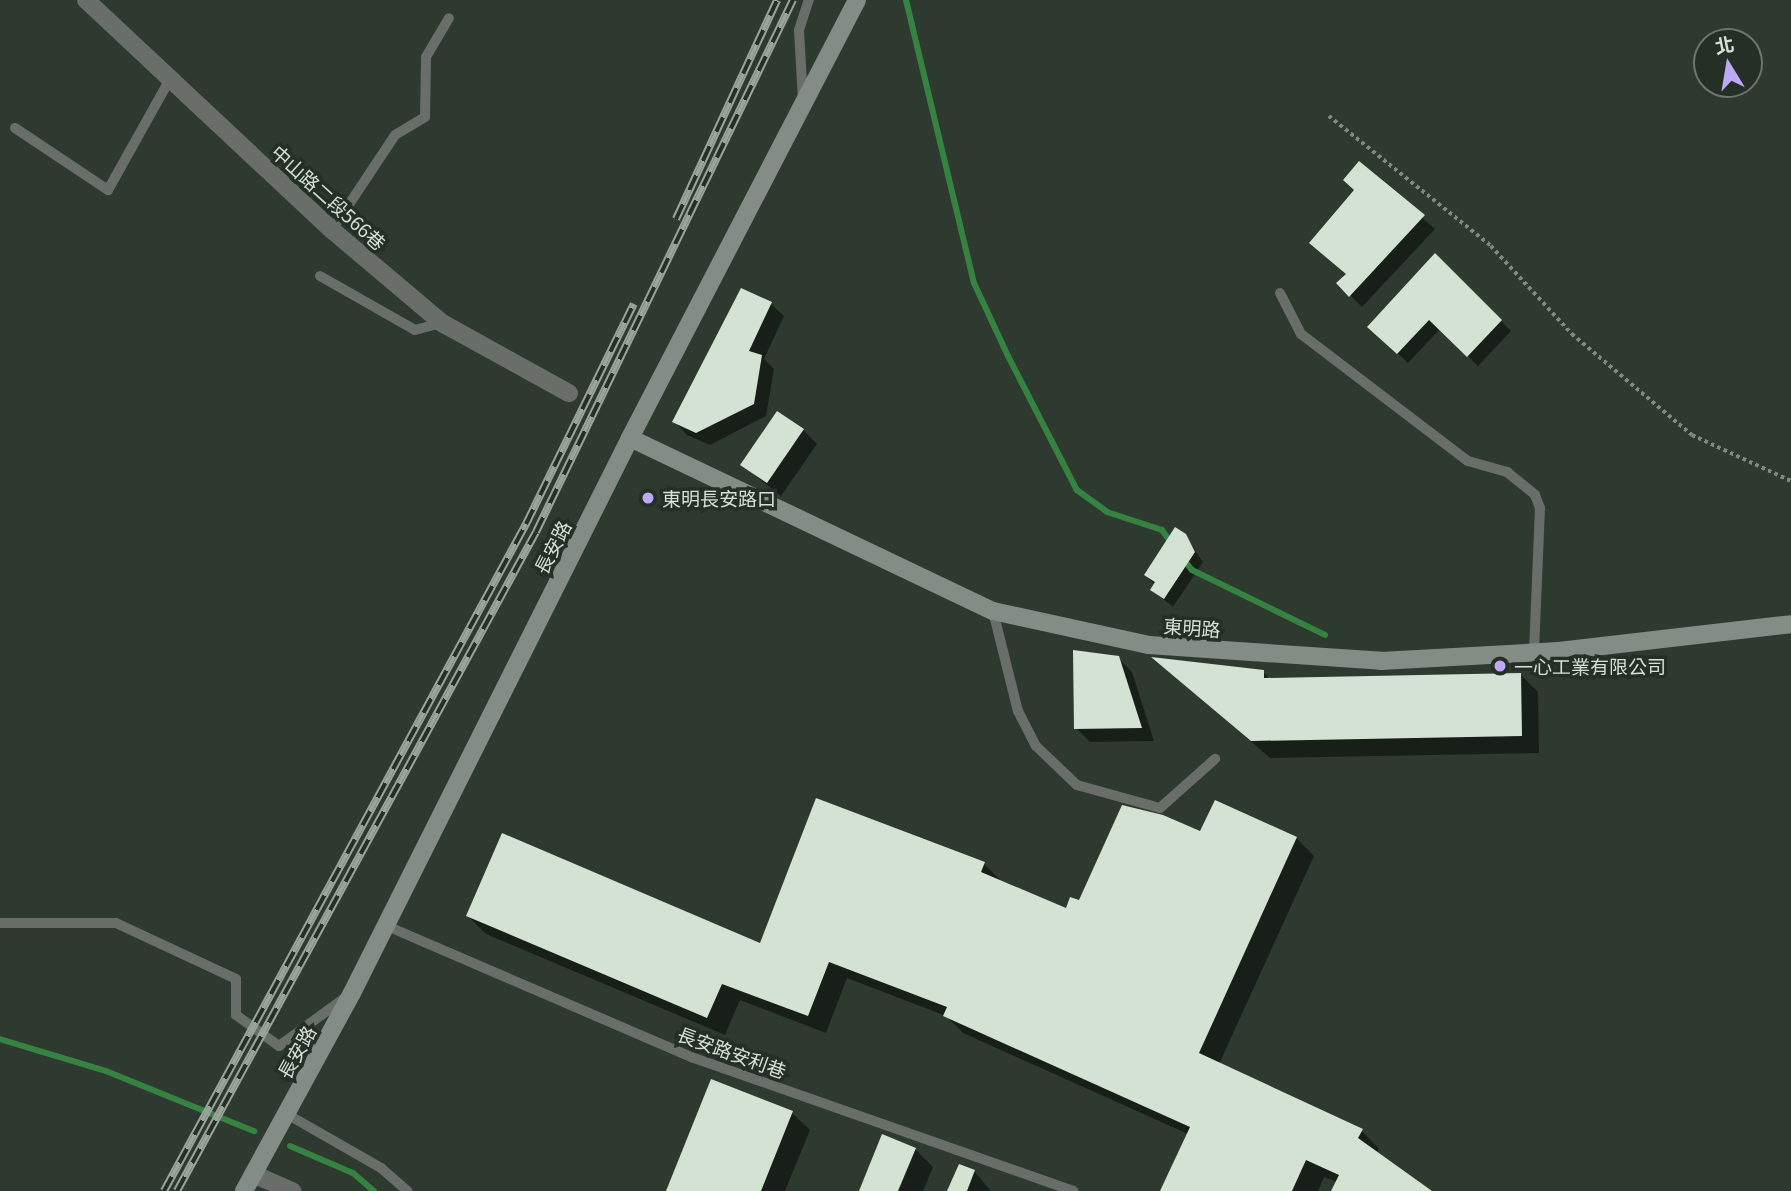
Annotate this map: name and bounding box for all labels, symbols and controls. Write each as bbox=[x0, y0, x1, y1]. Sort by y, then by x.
north arrow bbox=[1693, 28, 1763, 98]
text: 北 bbox=[1712, 29, 1736, 59]
street label: 中山路二段566巷 bbox=[267, 140, 391, 254]
place label: 東明長安路口 bbox=[662, 487, 776, 509]
marker: 東明長安路口 bbox=[640, 490, 656, 506]
street label: 長安路 bbox=[529, 516, 575, 578]
street label: 東明路 bbox=[1163, 614, 1221, 640]
place label: 一心工業有限公司 bbox=[1514, 655, 1666, 677]
marker: 一心工業有限公司 bbox=[1492, 658, 1508, 674]
street label: 長安路 bbox=[272, 1022, 320, 1082]
street label: 長安路安利巷 bbox=[675, 1022, 789, 1082]

